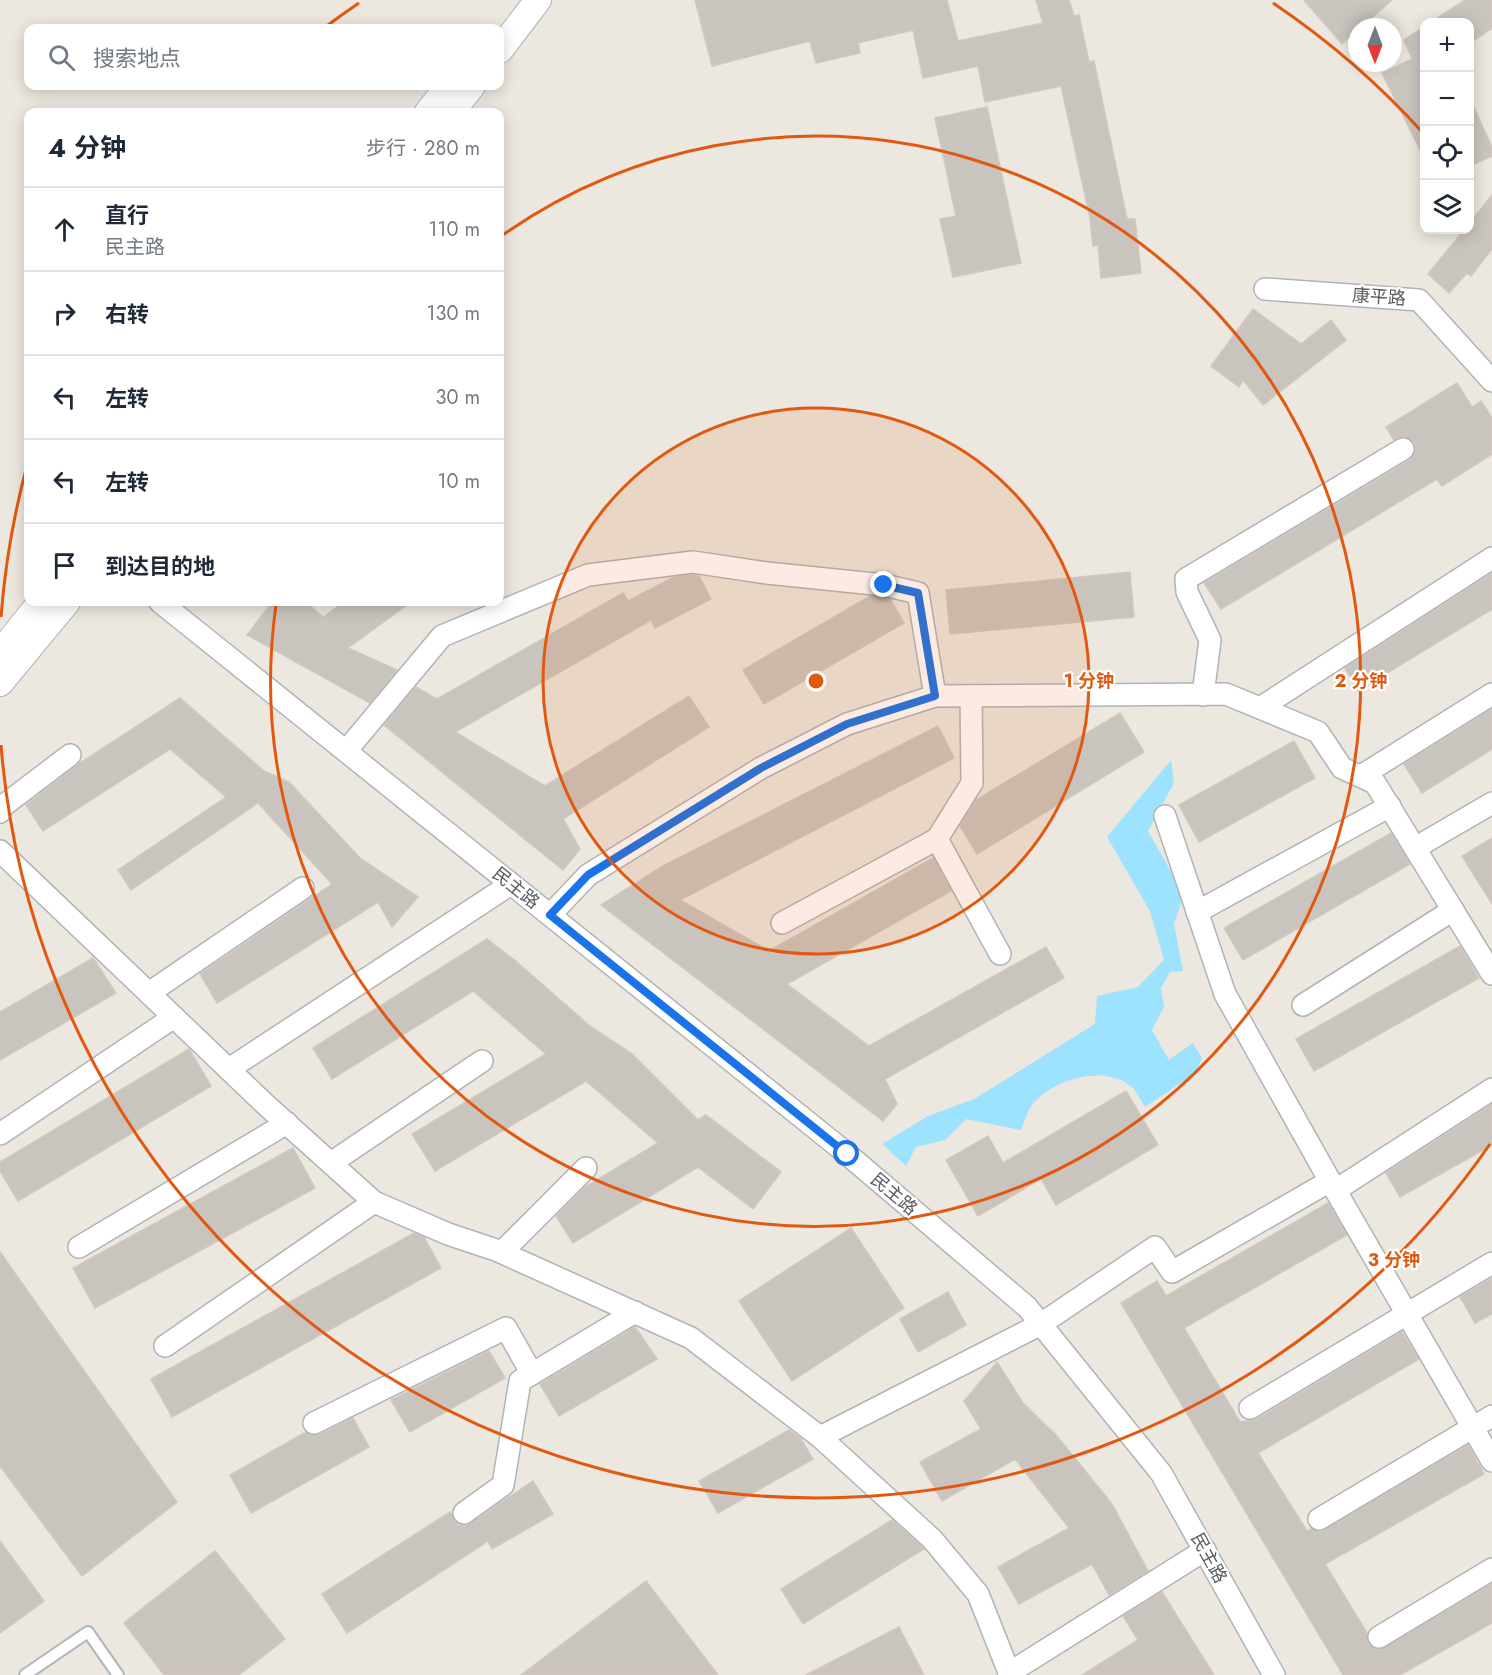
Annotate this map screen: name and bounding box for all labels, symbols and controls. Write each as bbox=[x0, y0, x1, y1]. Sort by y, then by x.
north arrow bbox=[1348, 18, 1402, 72]
map controls bbox=[1420, 18, 1474, 234]
button: + bbox=[1420, 18, 1474, 72]
search box bbox=[24, 24, 504, 90]
icon: search bbox=[45, 41, 78, 74]
text: 搜索地点 bbox=[93, 42, 181, 74]
button: − bbox=[1420, 72, 1474, 126]
button: locate bbox=[1420, 126, 1474, 180]
text: 4 分钟 bbox=[48, 129, 126, 167]
text: 步行 · 280 m bbox=[366, 134, 480, 163]
button: layers bbox=[1420, 180, 1474, 234]
text: 直行 bbox=[105, 199, 149, 231]
icon: ahead bbox=[48, 213, 81, 246]
text: 110 m bbox=[428, 215, 480, 244]
text: 民主路 bbox=[105, 233, 165, 262]
street label: 康平路 bbox=[1351, 282, 1407, 312]
icon: right bbox=[48, 297, 81, 330]
text: 右转 bbox=[105, 298, 149, 330]
text: 130 m bbox=[426, 299, 480, 328]
icon: left bbox=[48, 381, 81, 414]
text: 左转 bbox=[105, 382, 149, 414]
text: 30 m bbox=[435, 383, 480, 412]
icon: left bbox=[48, 465, 81, 498]
text: 左转 bbox=[105, 466, 149, 498]
text: 10 m bbox=[437, 467, 480, 496]
icon: arrive bbox=[48, 549, 81, 582]
text: 到达目的地 bbox=[105, 550, 215, 582]
route end bbox=[870, 571, 896, 597]
text: 1 分钟 bbox=[1064, 668, 1114, 694]
text: 2 分钟 bbox=[1334, 668, 1388, 694]
centre of rings bbox=[806, 671, 826, 691]
street label: 民主路 bbox=[487, 861, 545, 915]
route start bbox=[833, 1140, 859, 1166]
street label: 民主路 bbox=[865, 1167, 923, 1221]
text: 3 分钟 bbox=[1368, 1247, 1420, 1273]
street label: 民主路 bbox=[1185, 1528, 1233, 1588]

